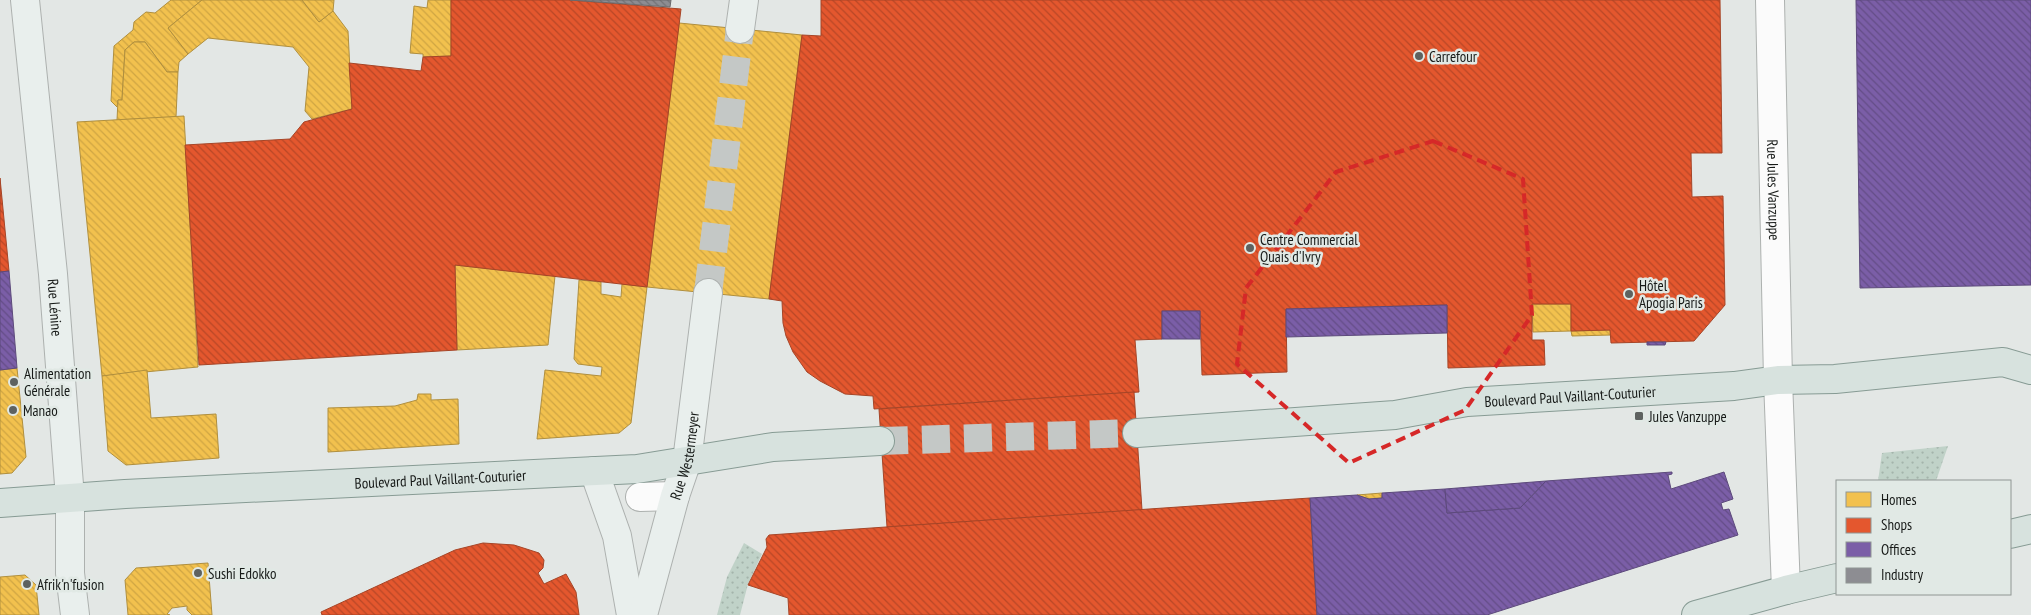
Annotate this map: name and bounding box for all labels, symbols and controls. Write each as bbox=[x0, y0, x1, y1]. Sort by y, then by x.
place label: Carrefour bbox=[1429, 47, 1478, 66]
marker: Carrefour bbox=[1413, 50, 1425, 62]
street label: Rue Jules Vanzuppe bbox=[1763, 139, 1785, 241]
place label: Centre Commercial Quais d'Ivry bbox=[1260, 230, 1358, 266]
marker: Centre Commercial Quais d'Ivry bbox=[1244, 242, 1256, 254]
place label: Hôtel Apogia Paris bbox=[1639, 276, 1703, 312]
street label: Rue Lénine bbox=[44, 278, 67, 337]
marker: Hôtel Apogia Paris bbox=[1623, 288, 1635, 300]
place label: Alimentation Générale bbox=[24, 364, 91, 400]
marker: Alimentation Générale bbox=[8, 376, 20, 388]
street label: Boulevard Paul Vaillant-Couturier bbox=[1484, 381, 1657, 410]
place label: Manao bbox=[23, 401, 58, 420]
marker: Manao bbox=[7, 404, 19, 416]
place label: Jules Vanzuppe bbox=[1648, 407, 1727, 426]
street label: Rue Westermeyer bbox=[665, 410, 703, 502]
marker: Jules Vanzuppe bbox=[1633, 410, 1645, 422]
street label: Boulevard Paul Vaillant-Couturier bbox=[354, 465, 527, 492]
legend bbox=[1836, 480, 2011, 595]
text: Homes bbox=[1881, 490, 1917, 509]
text: Shops bbox=[1881, 515, 1912, 534]
text: Offices bbox=[1881, 540, 1916, 559]
place label: Sushi Edokko bbox=[208, 564, 276, 583]
text: Industry bbox=[1881, 565, 1923, 584]
marker: Sushi Edokko bbox=[192, 567, 204, 579]
place label: Afrik'n'fusion bbox=[37, 575, 104, 594]
marker: Afrik'n'fusion bbox=[21, 578, 33, 590]

